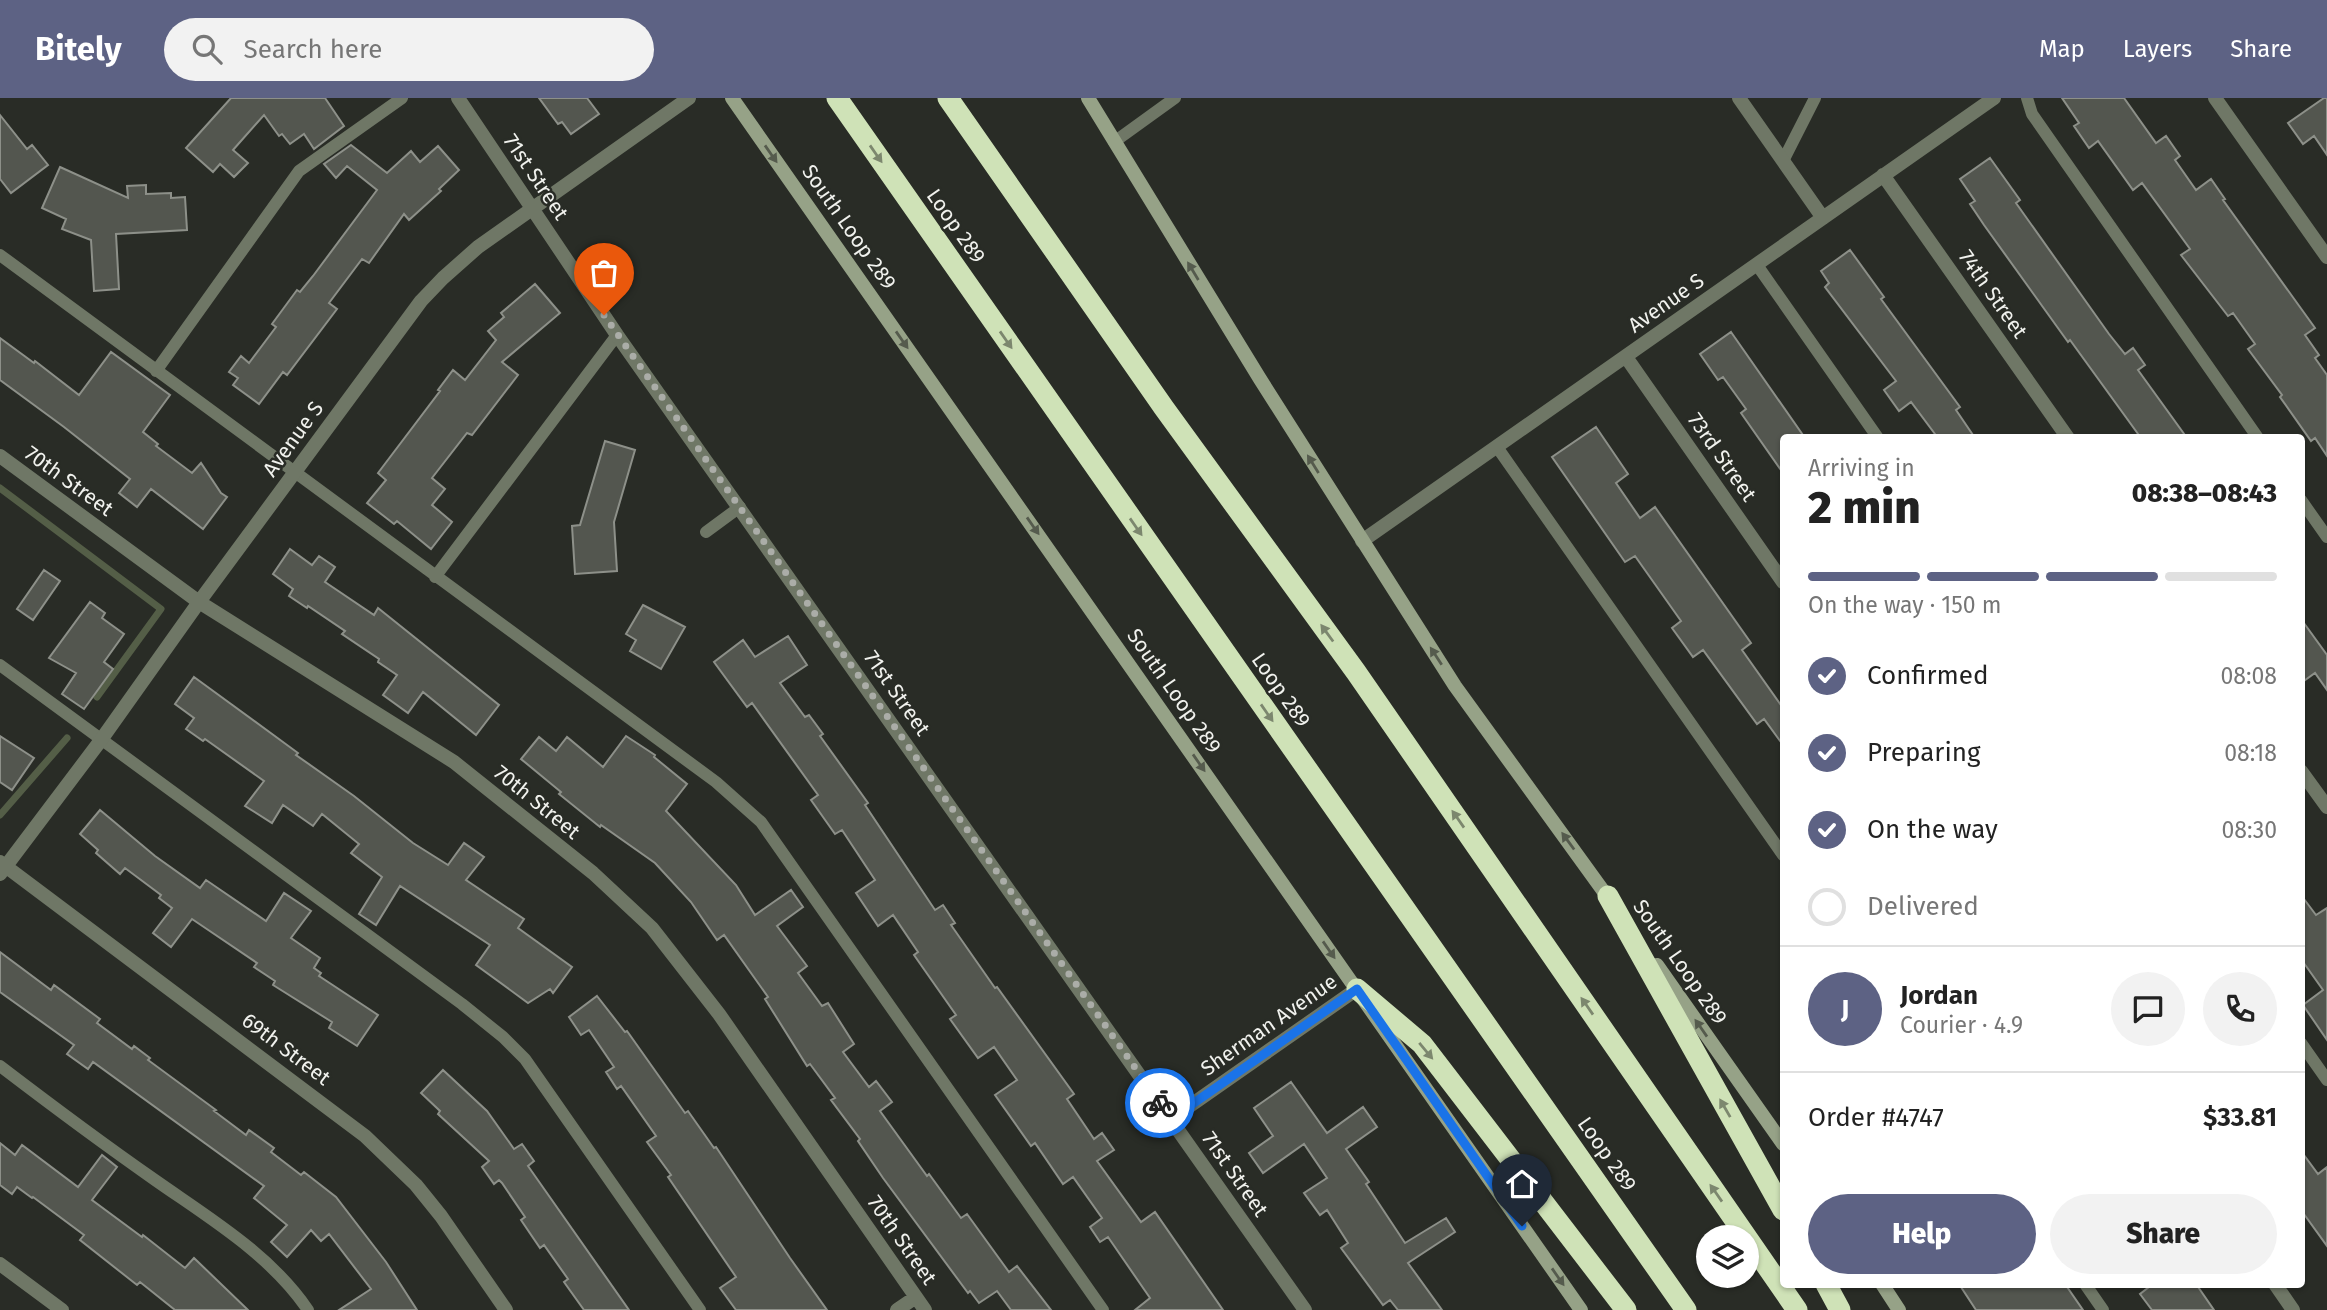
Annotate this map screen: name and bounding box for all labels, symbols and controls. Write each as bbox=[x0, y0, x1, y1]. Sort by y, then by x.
search box bbox=[164, 18, 654, 81]
text: Bitely bbox=[35, 29, 122, 69]
icon: search bbox=[188, 30, 226, 68]
text: Search here bbox=[244, 34, 382, 65]
text: Map bbox=[2039, 35, 2085, 63]
text: Layers bbox=[2123, 35, 2192, 63]
text: Share bbox=[2230, 35, 2292, 63]
street label: 71st Street bbox=[498, 129, 574, 225]
one-way arrow bbox=[764, 145, 778, 163]
one-way arrow bbox=[869, 145, 883, 163]
street label: South Loop 289 bbox=[796, 160, 902, 294]
street label: Loop 289 bbox=[921, 184, 991, 268]
pin bbox=[574, 243, 634, 315]
street label: 74th Street bbox=[1953, 245, 2033, 344]
icon: bag bbox=[585, 254, 623, 292]
one-way arrow bbox=[1187, 261, 1200, 280]
street label: Avenue S bbox=[1623, 267, 1709, 339]
one-way arrow bbox=[895, 331, 909, 349]
one-way arrow bbox=[999, 331, 1013, 349]
street label: Avenue S bbox=[257, 396, 329, 482]
street label: 73rd Street bbox=[1682, 408, 1762, 507]
street label: 70th Street bbox=[20, 440, 119, 522]
one-way arrow bbox=[1307, 454, 1320, 474]
text: Arriving in bbox=[1808, 454, 1915, 482]
text: 08:38–08:43 bbox=[2132, 478, 2277, 509]
text: 2 min bbox=[1808, 480, 1921, 535]
one-way arrow bbox=[1026, 517, 1040, 535]
one-way arrow bbox=[1129, 518, 1143, 536]
text: On the way · 150 m bbox=[1808, 591, 2001, 619]
street label: South Loop 289 bbox=[1121, 624, 1227, 758]
one-way arrow bbox=[1320, 624, 1335, 642]
street label: 71st Street bbox=[858, 645, 936, 741]
one-way arrow bbox=[1430, 646, 1443, 665]
street label: Loop 289 bbox=[1246, 648, 1316, 732]
icon: check bbox=[1808, 657, 1846, 695]
text: Confirmed bbox=[1867, 660, 1988, 691]
text: 08:08 bbox=[2220, 662, 2277, 690]
one-way arrow bbox=[1260, 704, 1274, 722]
icon: check bbox=[1808, 734, 1846, 772]
text: Preparing bbox=[1867, 737, 1980, 768]
text: 08:18 bbox=[2224, 739, 2277, 767]
one-way arrow bbox=[1192, 754, 1206, 772]
street label: 70th Street bbox=[489, 759, 586, 845]
one-way arrow bbox=[1451, 810, 1465, 828]
icon: check bbox=[1808, 811, 1846, 849]
text: On the way bbox=[1867, 814, 1998, 845]
text: 08:30 bbox=[2221, 816, 2277, 844]
one-way arrow bbox=[1561, 832, 1575, 850]
text: Delivered bbox=[1867, 891, 1979, 922]
street label: South Loop 289 bbox=[1627, 895, 1733, 1029]
one-way arrow bbox=[1322, 941, 1336, 959]
street label: Sherman Avenue bbox=[1196, 968, 1342, 1082]
button: chat bbox=[2111, 972, 2185, 1046]
button: phone bbox=[2203, 972, 2277, 1046]
text: Jordan bbox=[1900, 980, 1978, 1011]
text: J bbox=[1841, 994, 1849, 1025]
one-way arrow bbox=[1580, 997, 1594, 1015]
street label: 69th Street bbox=[237, 1007, 336, 1091]
text: Courier · 4.9 bbox=[1900, 1011, 2023, 1039]
one-way arrow bbox=[1694, 1019, 1708, 1037]
one-way arrow bbox=[1419, 1041, 1434, 1059]
courier bbox=[1125, 1068, 1195, 1138]
icon: bike bbox=[1141, 1084, 1179, 1122]
one-way arrow bbox=[1719, 1099, 1731, 1118]
text: Order #4747 bbox=[1808, 1102, 1944, 1133]
text: $33.81 bbox=[2203, 1102, 2277, 1133]
street label: Loop 289 bbox=[1572, 1112, 1642, 1196]
street label: 71st Street bbox=[1196, 1126, 1274, 1222]
pin bbox=[1492, 1154, 1552, 1226]
icon: home bbox=[1503, 1165, 1541, 1203]
one-way arrow bbox=[1709, 1184, 1723, 1202]
street label: 70th Street bbox=[862, 1190, 942, 1290]
button: Help bbox=[1808, 1194, 2036, 1274]
button: Share bbox=[2050, 1194, 2277, 1274]
map controls bbox=[1696, 1225, 1759, 1288]
button: layers bbox=[1696, 1225, 1759, 1288]
one-way arrow bbox=[1551, 1268, 1565, 1286]

